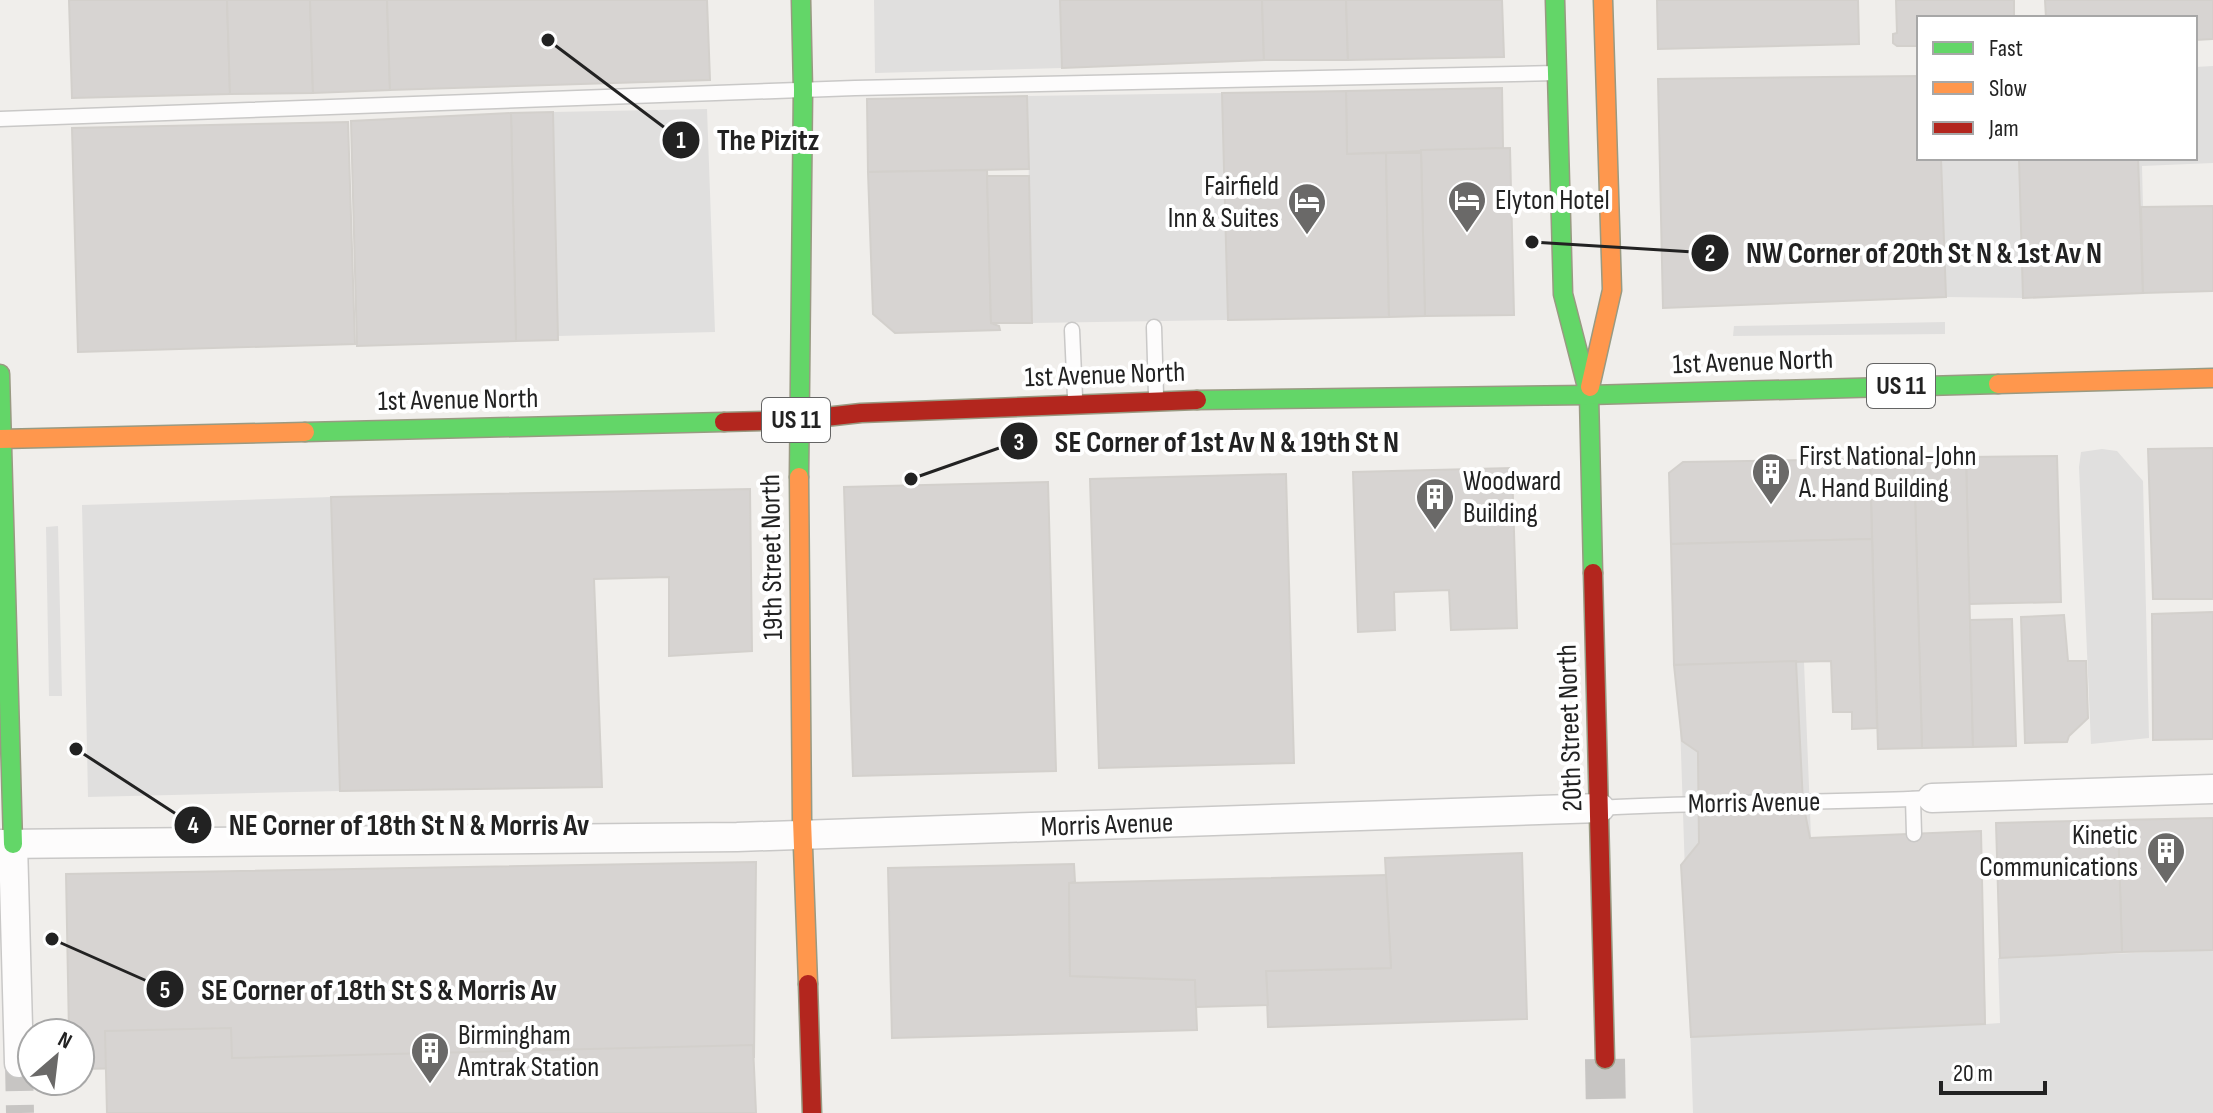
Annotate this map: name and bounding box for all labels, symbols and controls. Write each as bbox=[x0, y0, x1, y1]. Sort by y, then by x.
legend bbox=[1917, 16, 2197, 160]
text: Fast bbox=[1989, 34, 2023, 63]
text: Slow bbox=[1989, 74, 2027, 103]
callout: The Pizitz bbox=[661, 113, 835, 167]
text: Jam bbox=[1988, 114, 2019, 143]
text: The Pizitz bbox=[717, 123, 820, 159]
text: 1 bbox=[676, 126, 686, 155]
place label: Fairfield Inn & Suites bbox=[1168, 170, 1279, 235]
hotel icon: Elyton Hotel bbox=[1446, 179, 1488, 234]
hotel icon: Fairfield Inn & Suites bbox=[1286, 181, 1328, 236]
place label: Elyton Hotel bbox=[1495, 184, 1610, 217]
callout: NW Corner of 20th St N & 1st Av N bbox=[1690, 226, 2118, 280]
text: NW Corner of 20th St N & 1st Av N bbox=[1746, 236, 2102, 272]
text: 2 bbox=[1705, 239, 1715, 268]
street label: 1st Avenue North bbox=[1672, 343, 1834, 381]
street label: 1st Avenue North bbox=[1024, 356, 1186, 394]
road number: US 11 bbox=[1867, 364, 1935, 408]
street label: 1st Avenue North bbox=[377, 382, 539, 418]
road number: US 11 bbox=[762, 398, 830, 442]
callout: SE Corner of 1st Av N & 19th St N bbox=[999, 414, 1415, 468]
text: SE Corner of 1st Av N & 19th St N bbox=[1055, 425, 1399, 461]
text: 3 bbox=[1014, 428, 1024, 457]
place label: First National-John A. Hand Building bbox=[1798, 440, 1976, 505]
building icon: First National-John A. Hand Building bbox=[1750, 451, 1792, 506]
place label: Woodward Building bbox=[1463, 465, 1561, 530]
street label: 19th Street North bbox=[754, 474, 790, 640]
building icon: Woodward Building bbox=[1414, 476, 1456, 531]
street label: 20th Street North bbox=[1551, 644, 1589, 812]
street label: Morris Avenue bbox=[1687, 785, 1821, 821]
callout: NE Corner of 18th St N & Morris Av bbox=[173, 798, 606, 852]
street label: Morris Avenue bbox=[1040, 806, 1174, 844]
text: NE Corner of 18th St N & Morris Av bbox=[229, 808, 590, 844]
text: 4 bbox=[187, 811, 199, 840]
place label: Kinetic Communications bbox=[1979, 819, 2138, 884]
building icon: Kinetic Communications bbox=[2145, 830, 2187, 885]
callout: SE Corner of 18th St S & Morris Av bbox=[145, 962, 573, 1016]
text: SE Corner of 18th St S & Morris Av bbox=[201, 973, 557, 1009]
text: 5 bbox=[160, 976, 170, 1005]
north arrow bbox=[16, 1017, 96, 1097]
place label: Birmingham Amtrak Station bbox=[457, 1019, 599, 1084]
text: N bbox=[53, 1026, 76, 1055]
building icon: Birmingham Amtrak Station bbox=[409, 1030, 451, 1085]
scale bar bbox=[1941, 1045, 2045, 1095]
text: 20 m bbox=[1953, 1059, 1993, 1088]

